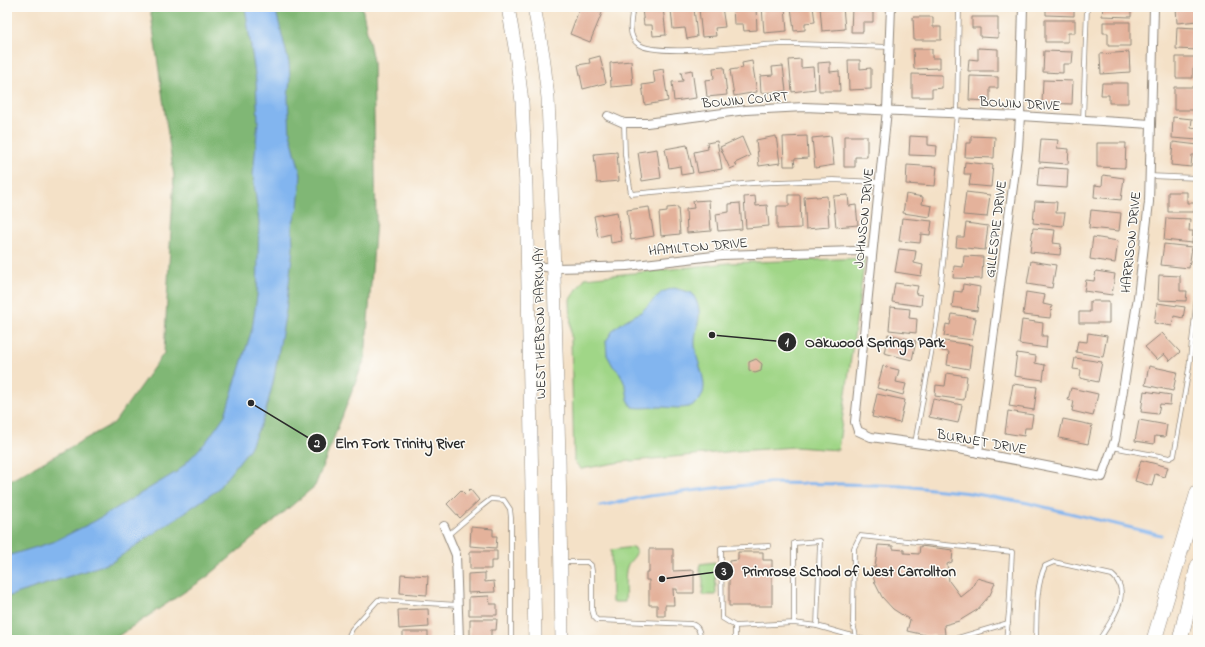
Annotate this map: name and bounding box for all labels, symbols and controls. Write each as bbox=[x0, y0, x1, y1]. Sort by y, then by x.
street label: BOWIN COURT bbox=[700, 86, 789, 115]
street label: BOWIN DRIVE bbox=[978, 92, 1061, 117]
street label: JOHNSON DRIVE bbox=[849, 167, 880, 269]
street label: GILLESPIE DRIVE bbox=[980, 179, 1013, 279]
street label: HARRISON DRIVE bbox=[1116, 190, 1147, 294]
street label: HAMILTON DRIVE bbox=[648, 233, 749, 262]
street label: WEST HEBRON PARKWAY bbox=[529, 246, 552, 399]
callout: Oakwood Springs Park bbox=[777, 328, 953, 355]
text: Oakwood Springs Park bbox=[805, 332, 945, 356]
text: 1 bbox=[785, 334, 789, 352]
street label: BURNET DRIVE bbox=[934, 424, 1028, 461]
callout: Elm Fork Trinity River bbox=[307, 430, 473, 457]
text: Elm Fork Trinity River bbox=[335, 433, 465, 457]
text: 2 bbox=[313, 435, 320, 453]
callout: Primrose School of West Carrollton bbox=[714, 557, 964, 584]
text: Primrose School of West Carrollton bbox=[742, 561, 956, 583]
text: 3 bbox=[721, 563, 727, 581]

